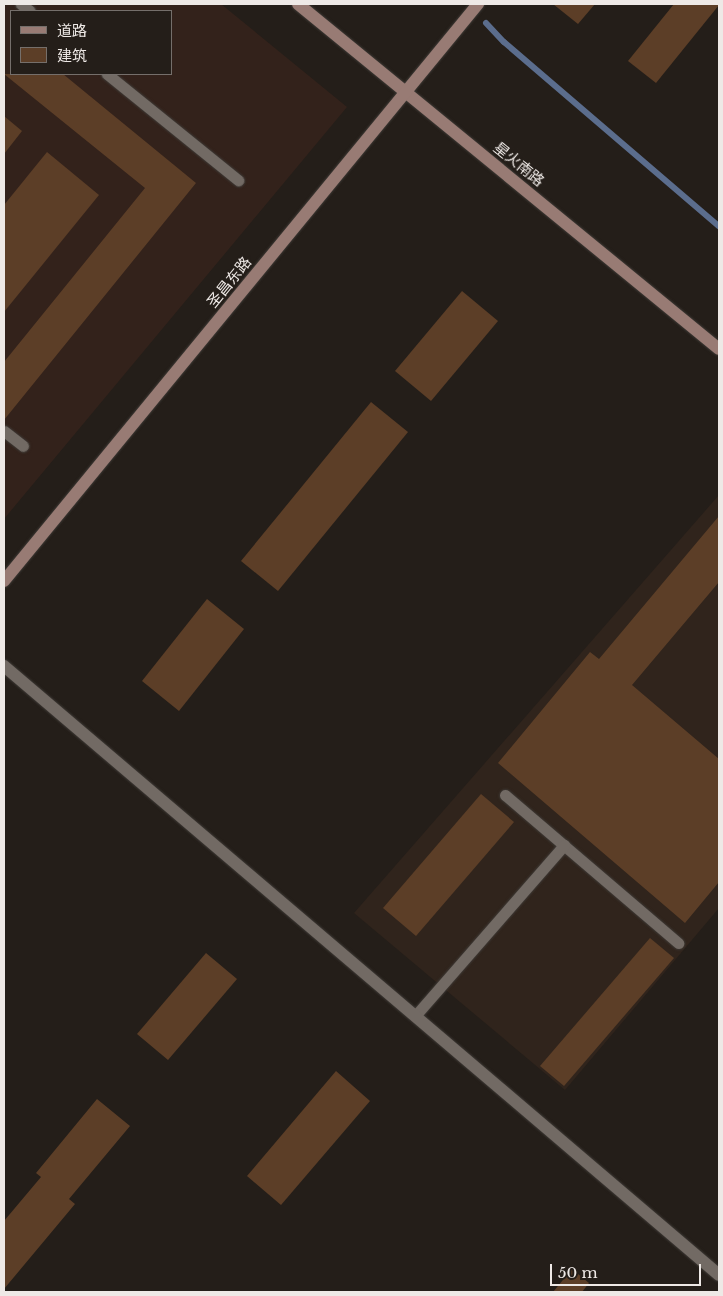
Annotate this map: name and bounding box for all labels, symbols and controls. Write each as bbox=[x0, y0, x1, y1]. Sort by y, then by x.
legend bbox=[10, 10, 172, 75]
text: 道路 bbox=[57, 21, 87, 40]
text: 建筑 bbox=[57, 46, 87, 65]
street label: 星火南路 bbox=[490, 138, 548, 190]
street label: 圣昌东路 bbox=[203, 253, 255, 311]
scale bar bbox=[553, 1254, 704, 1286]
text: 50 m bbox=[558, 1263, 598, 1282]

